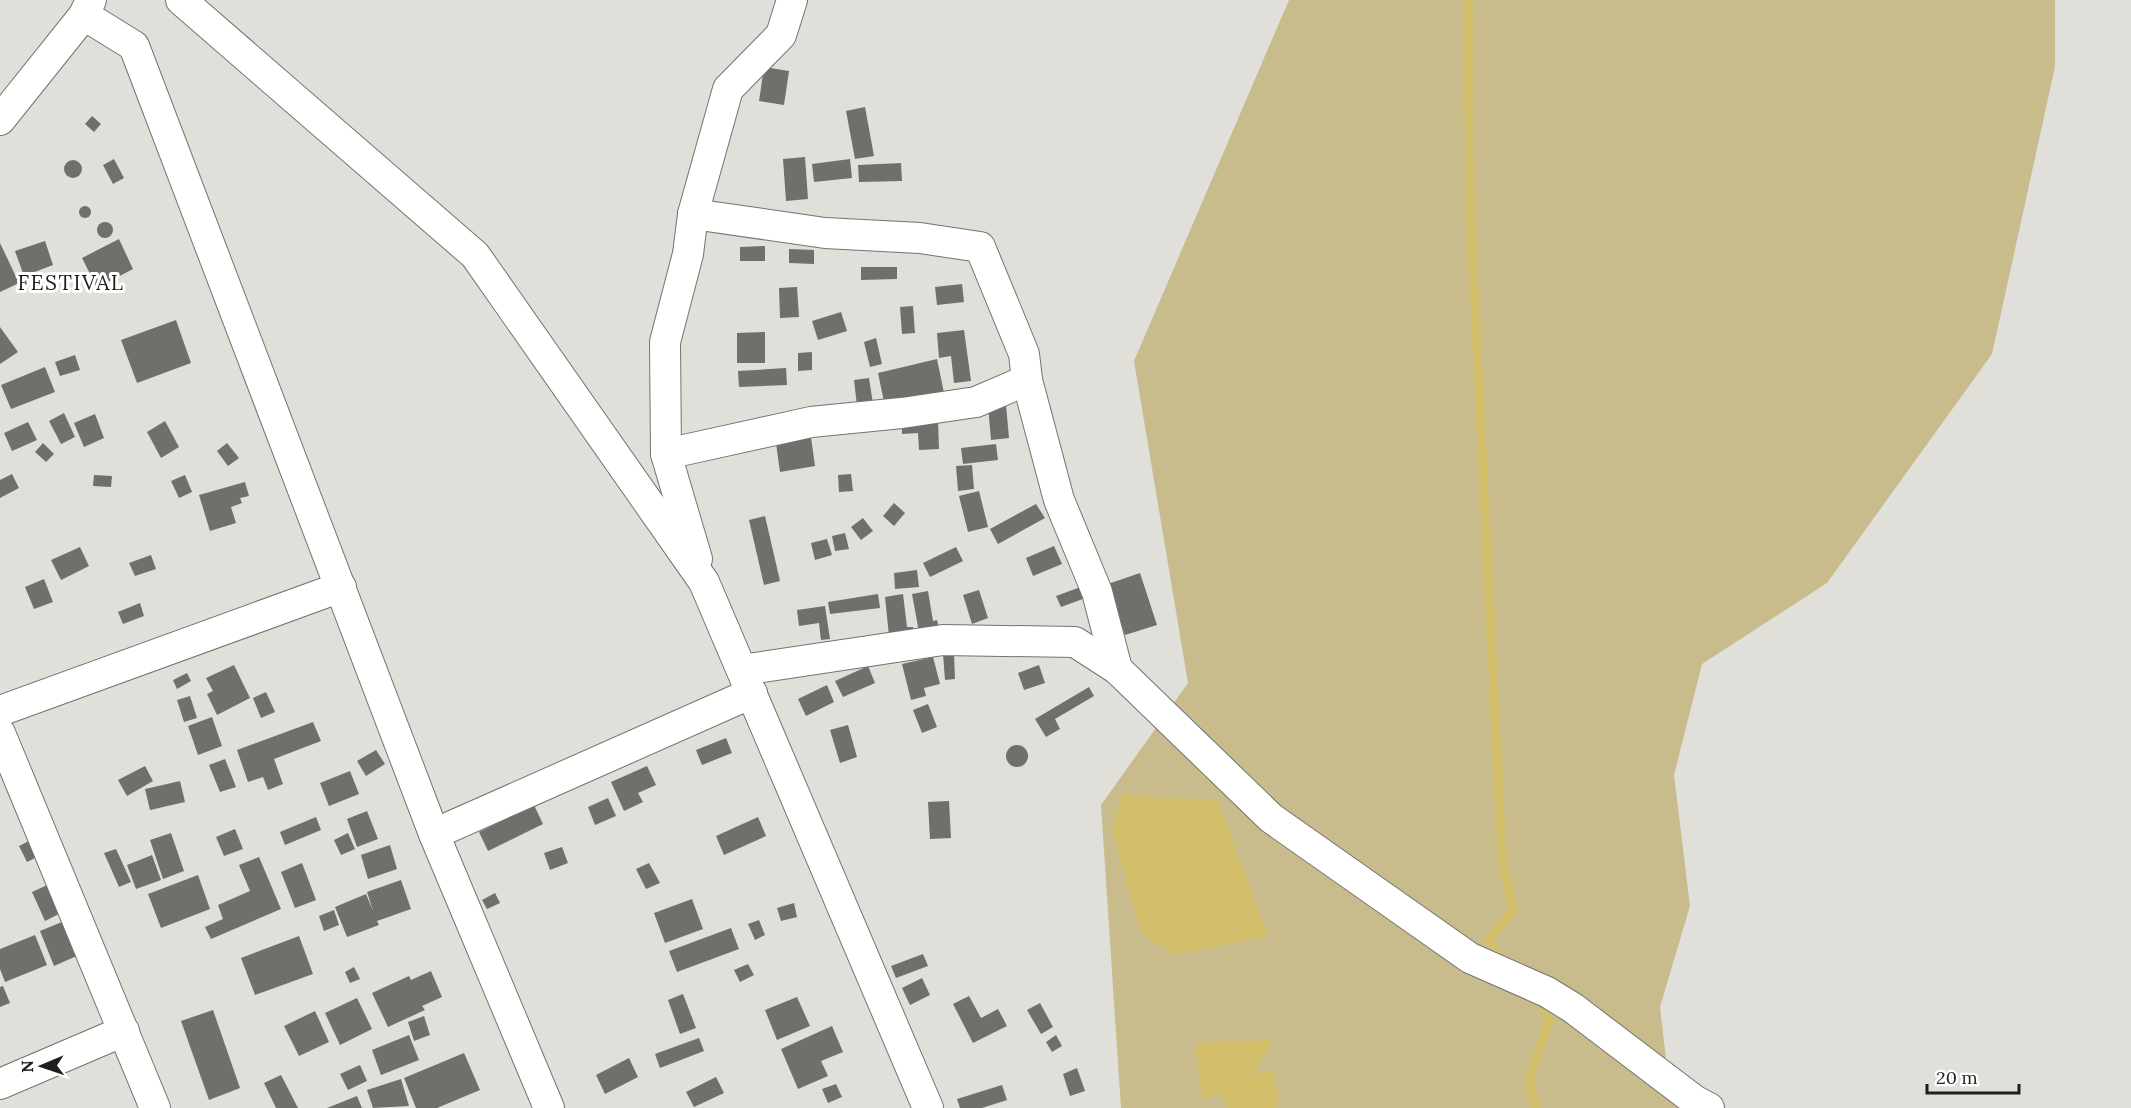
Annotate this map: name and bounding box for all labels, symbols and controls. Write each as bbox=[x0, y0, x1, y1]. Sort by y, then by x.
district label: FESTIVAL bbox=[17, 269, 125, 296]
north arrow bbox=[12, 1036, 72, 1096]
scale bar bbox=[1927, 1057, 2018, 1095]
text: N bbox=[17, 1060, 37, 1073]
text: 20 m bbox=[1936, 1066, 1978, 1089]

